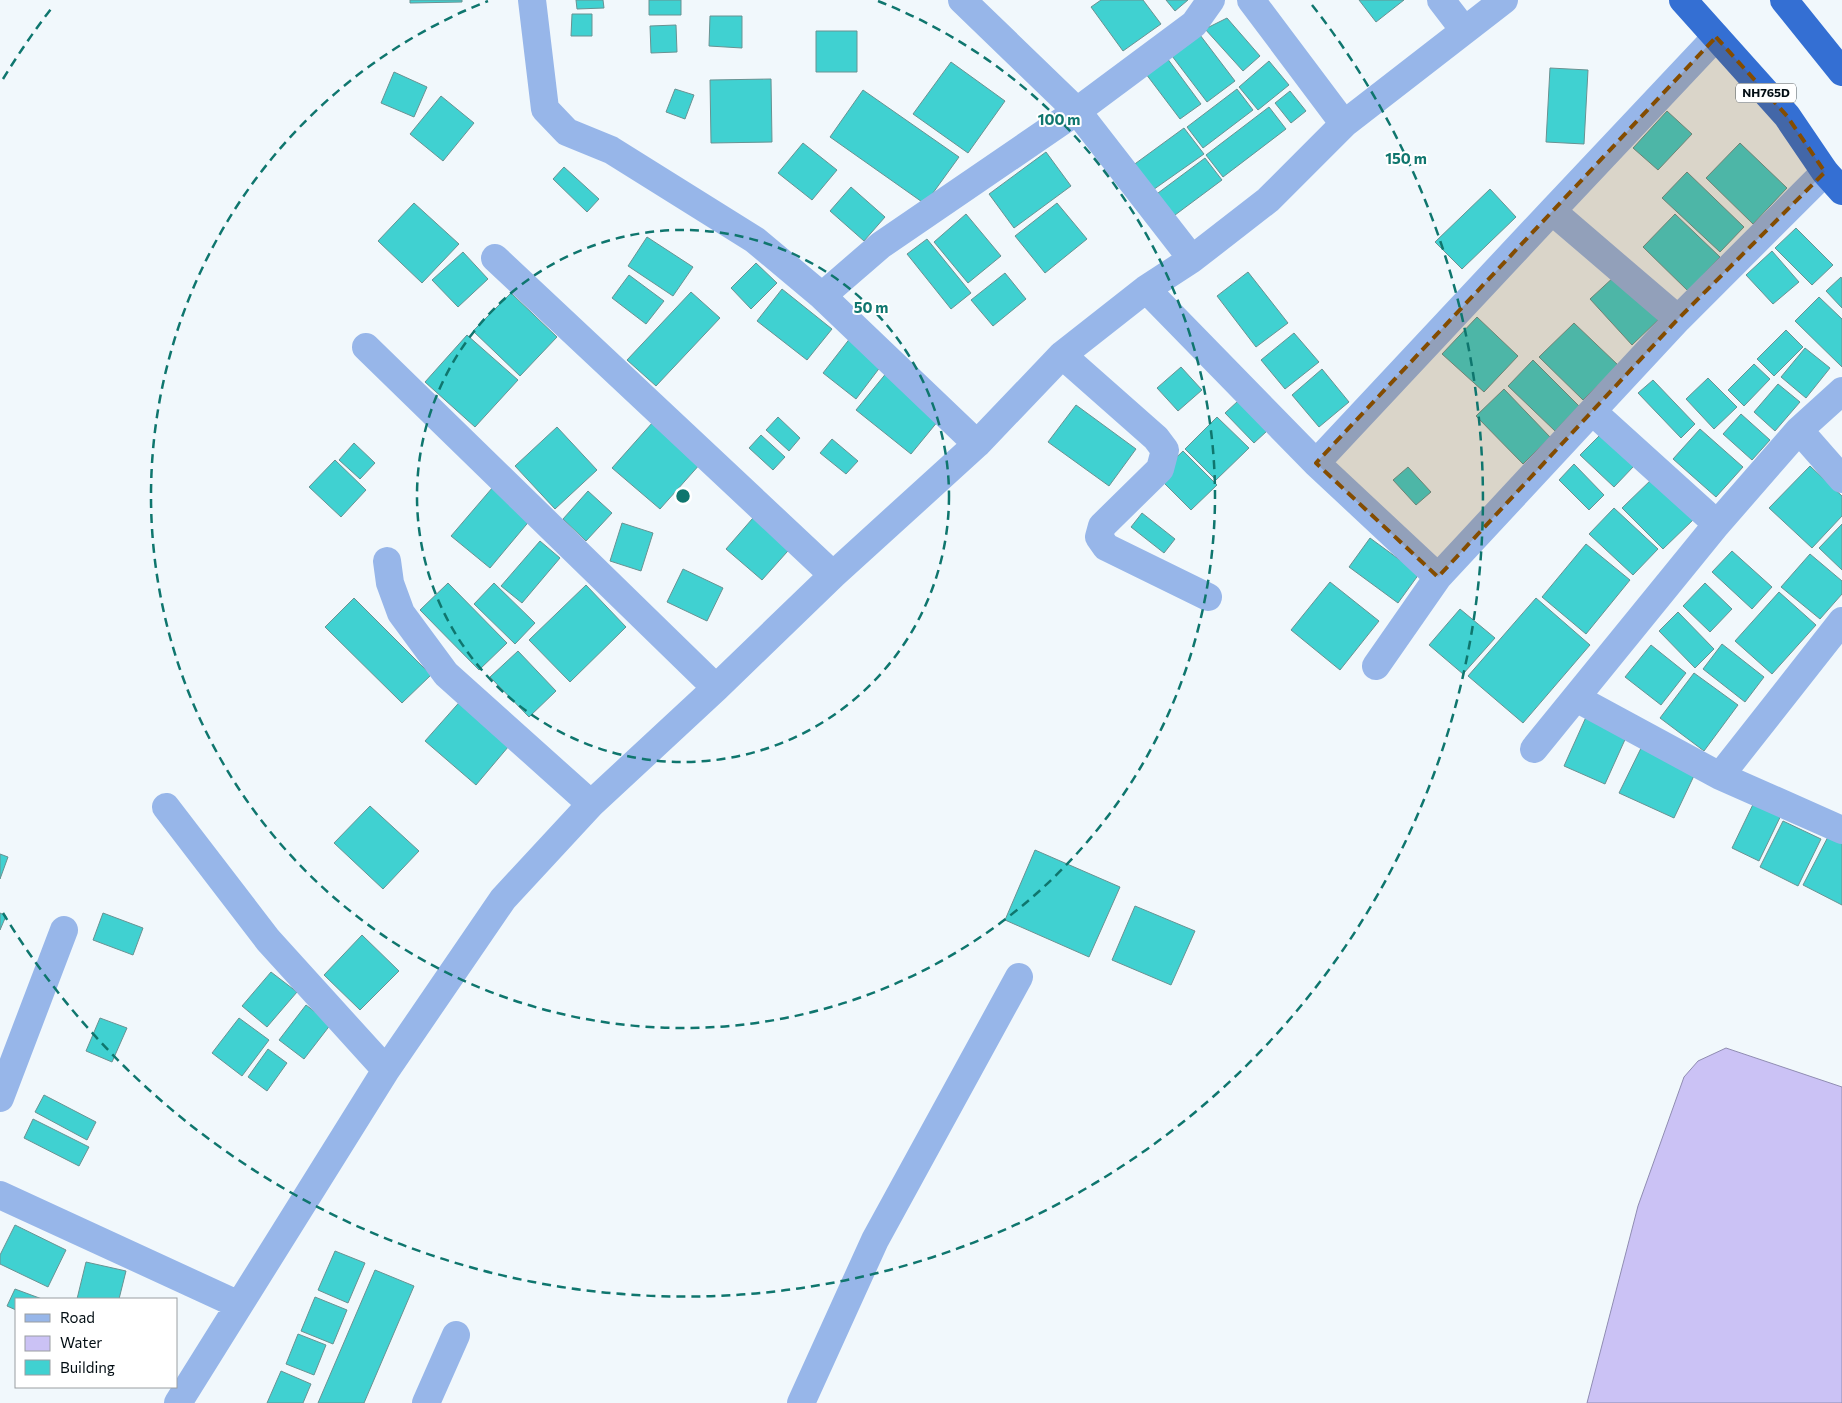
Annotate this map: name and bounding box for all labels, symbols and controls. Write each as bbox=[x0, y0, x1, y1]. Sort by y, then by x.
road number: NH765D bbox=[1736, 84, 1796, 102]
text: 100 m bbox=[1038, 110, 1080, 128]
text: 150 m bbox=[1385, 149, 1427, 167]
text: 50 m bbox=[854, 298, 888, 316]
centre of rings bbox=[674, 487, 692, 505]
legend bbox=[15, 1298, 178, 1388]
text: Road bbox=[60, 1308, 95, 1326]
text: Water bbox=[60, 1333, 102, 1351]
text: Building bbox=[60, 1358, 115, 1376]

